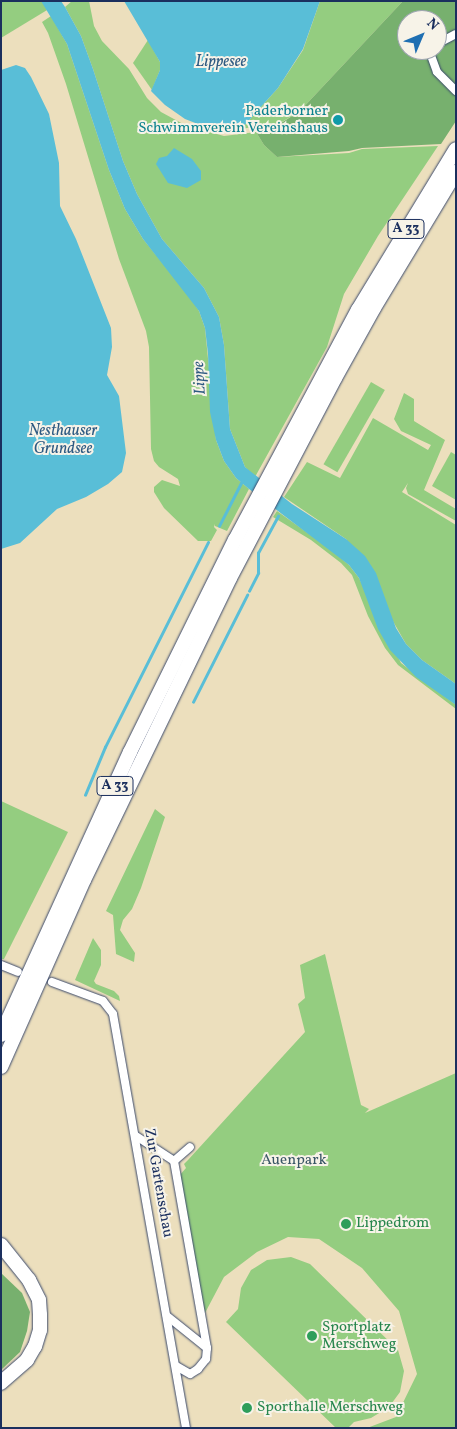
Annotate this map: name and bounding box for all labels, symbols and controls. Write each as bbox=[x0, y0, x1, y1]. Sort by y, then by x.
north arrow bbox=[397, 10, 447, 60]
text: N bbox=[422, 14, 443, 35]
water label: Lippesee bbox=[196, 52, 246, 72]
place label: Paderborner Schwimmverein Vereinshaus bbox=[138, 102, 328, 137]
marker: Paderborner Schwimmverein Vereinshaus bbox=[332, 114, 344, 126]
road number: A 33 bbox=[387, 218, 425, 240]
water label: Lippe bbox=[190, 361, 210, 395]
water label: Nesthauser Grundsee bbox=[29, 421, 97, 459]
road number: A 33 bbox=[96, 774, 134, 798]
street label: Zur Gartenschau bbox=[140, 1127, 176, 1239]
park label: Auenpark bbox=[261, 1152, 327, 1170]
place label: Lippedrom bbox=[356, 1215, 429, 1233]
marker: Lippedrom bbox=[340, 1218, 352, 1230]
place label: Sportplatz Merschweg bbox=[322, 1318, 396, 1353]
marker: Sportplatz Merschweg bbox=[306, 1330, 318, 1342]
place label: Sporthalle Merschweg bbox=[257, 1399, 403, 1417]
marker: Sporthalle Merschweg bbox=[241, 1402, 253, 1414]

